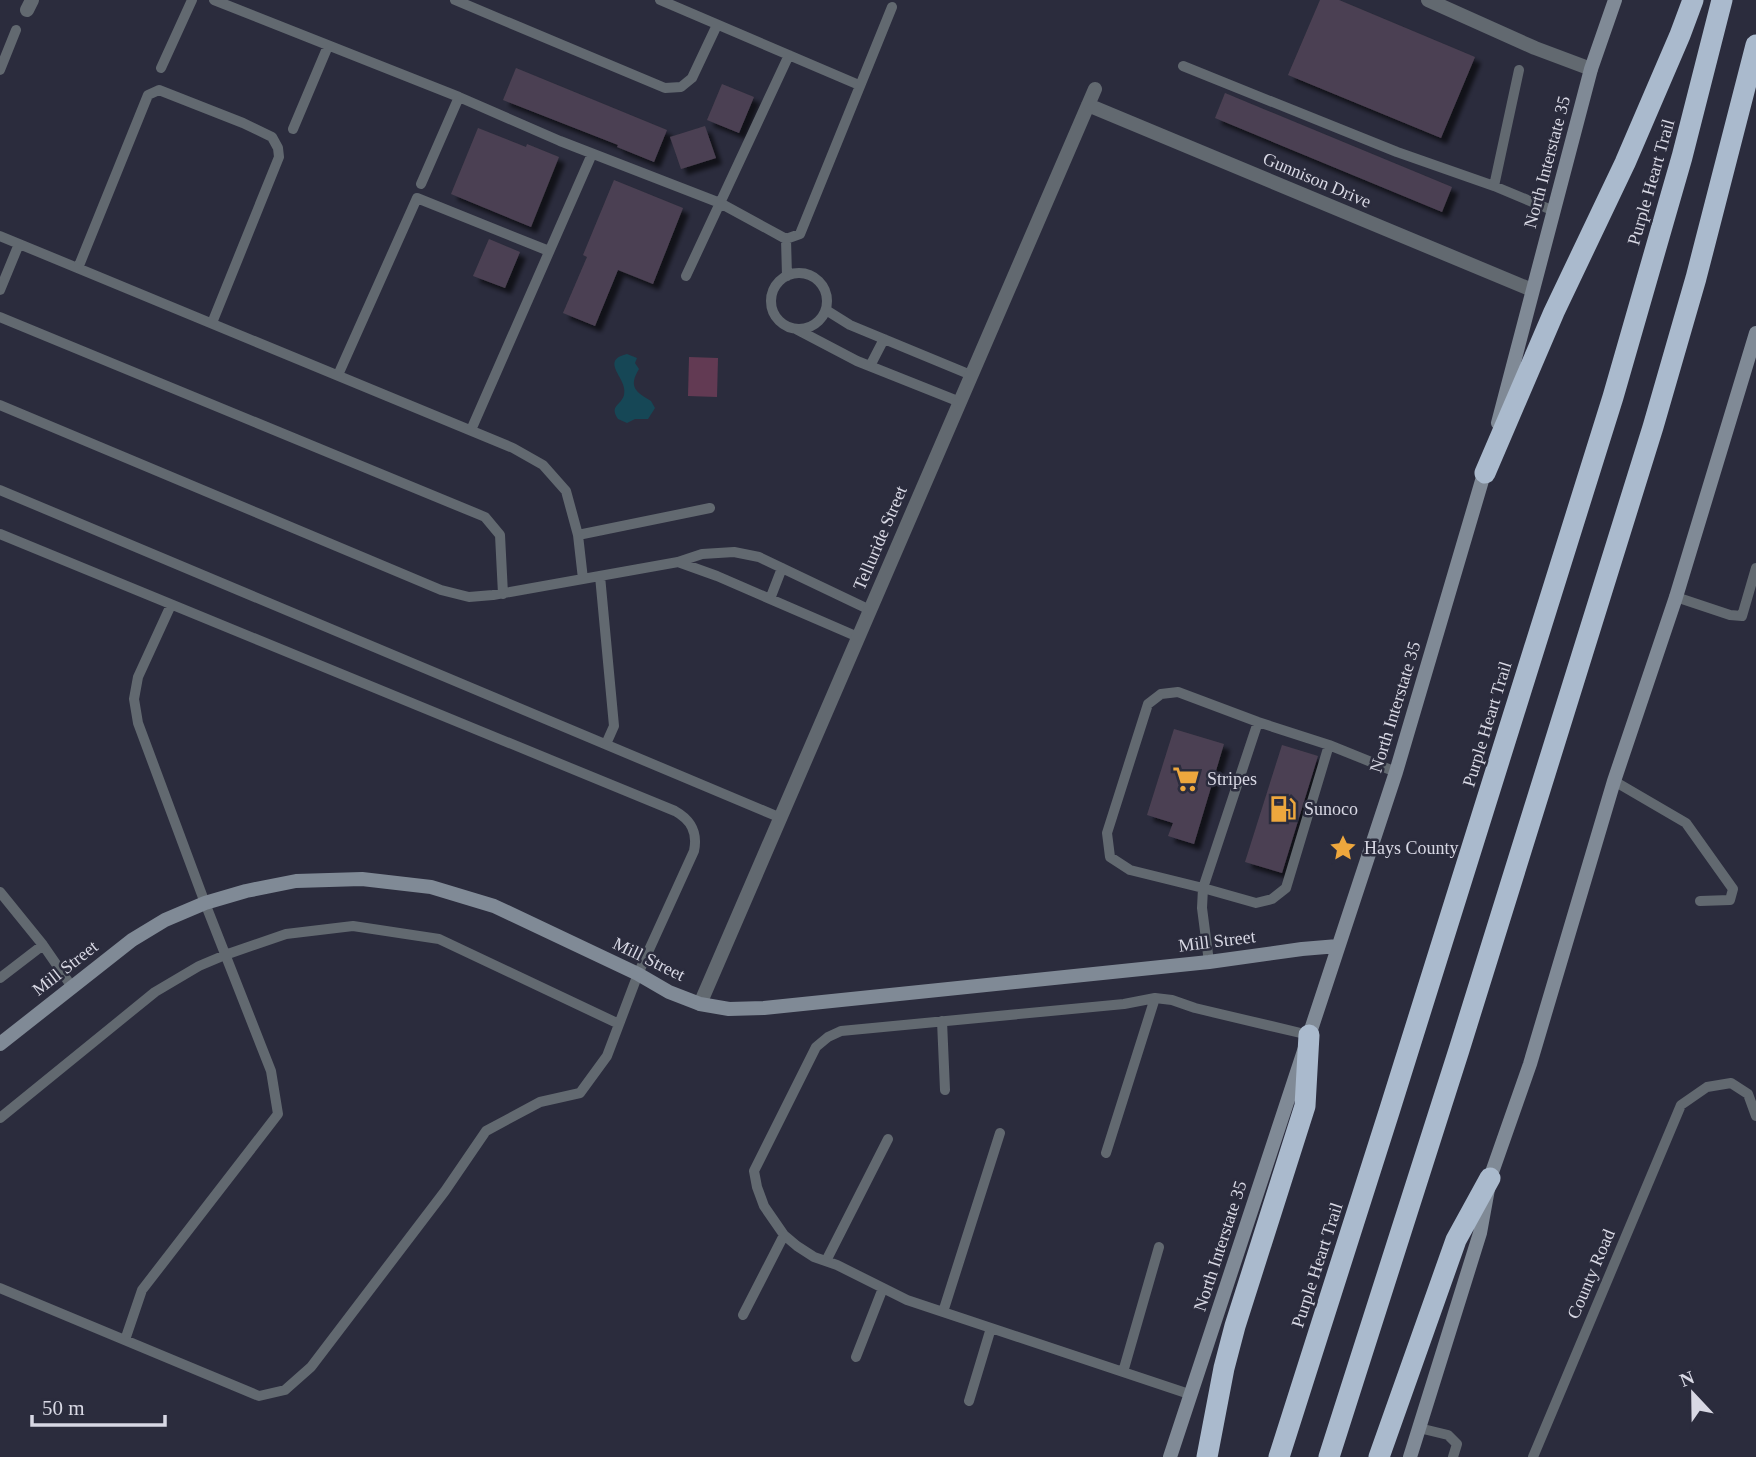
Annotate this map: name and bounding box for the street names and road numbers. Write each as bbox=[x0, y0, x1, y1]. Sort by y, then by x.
street label: North Interstate 35 bbox=[1520, 94, 1574, 230]
street label: Purple Heart Trail bbox=[1623, 117, 1679, 247]
street label: Gunnison Drive bbox=[1260, 148, 1374, 212]
street label: Telluride Street bbox=[849, 483, 911, 593]
street label: North Interstate 35 bbox=[1366, 639, 1424, 775]
street label: Purple Heart Trail bbox=[1458, 659, 1516, 789]
street label: Mill Street bbox=[1177, 926, 1257, 956]
street label: Mill Street bbox=[610, 933, 688, 985]
street label: Mill Street bbox=[28, 936, 102, 1000]
street label: North Interstate 35 bbox=[1189, 1178, 1251, 1314]
street label: Purple Heart Trail bbox=[1287, 1200, 1347, 1330]
street label: County Road bbox=[1563, 1226, 1619, 1322]

